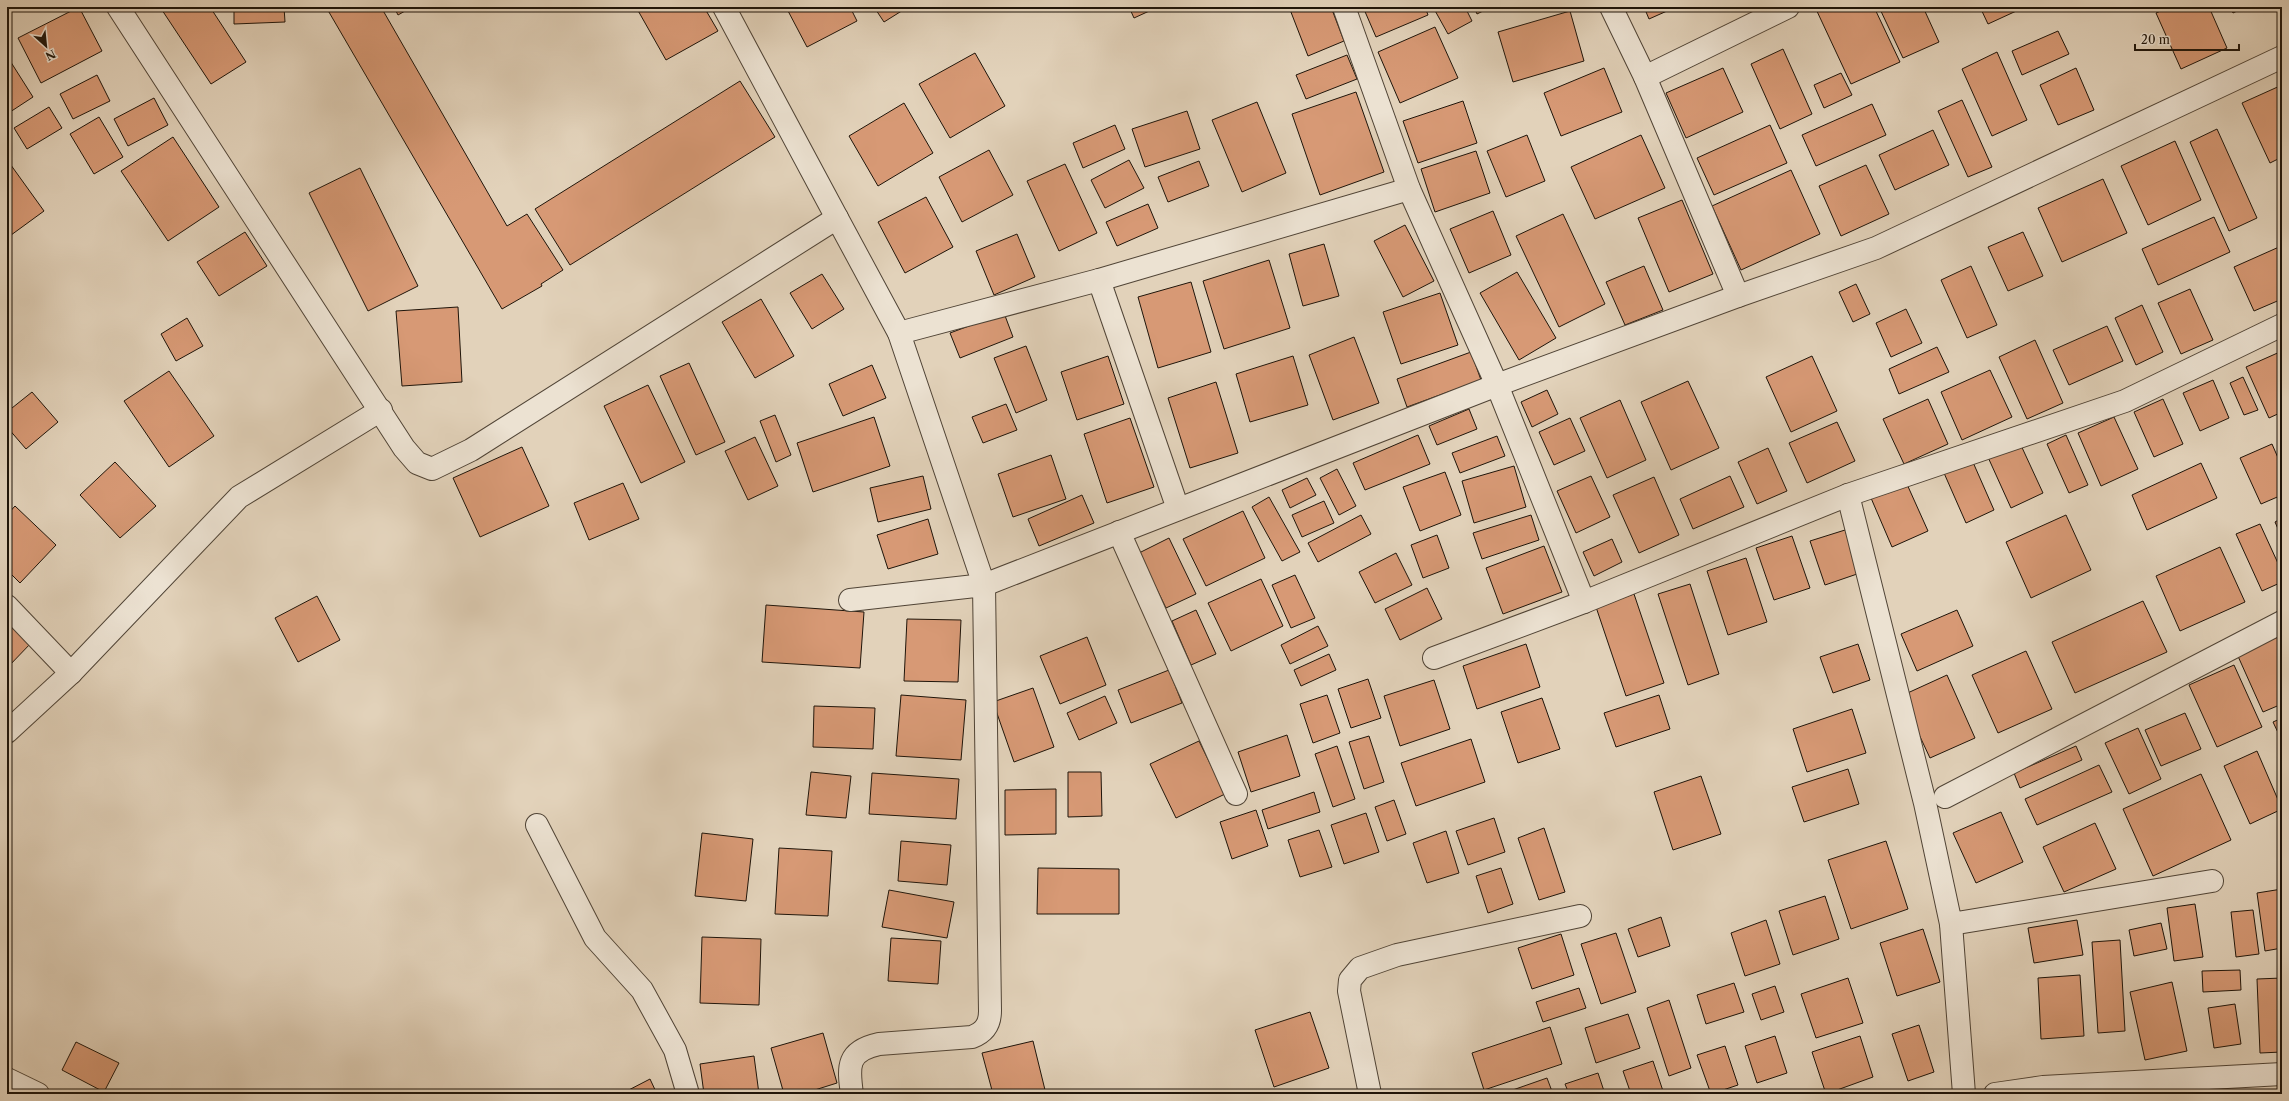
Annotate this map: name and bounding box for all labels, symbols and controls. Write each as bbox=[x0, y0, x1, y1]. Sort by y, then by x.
north arrow bbox=[26, 26, 66, 66]
scale bar bbox=[2135, 26, 2239, 52]
text: 20 m bbox=[2141, 32, 2170, 47]
text: N bbox=[43, 47, 58, 64]

